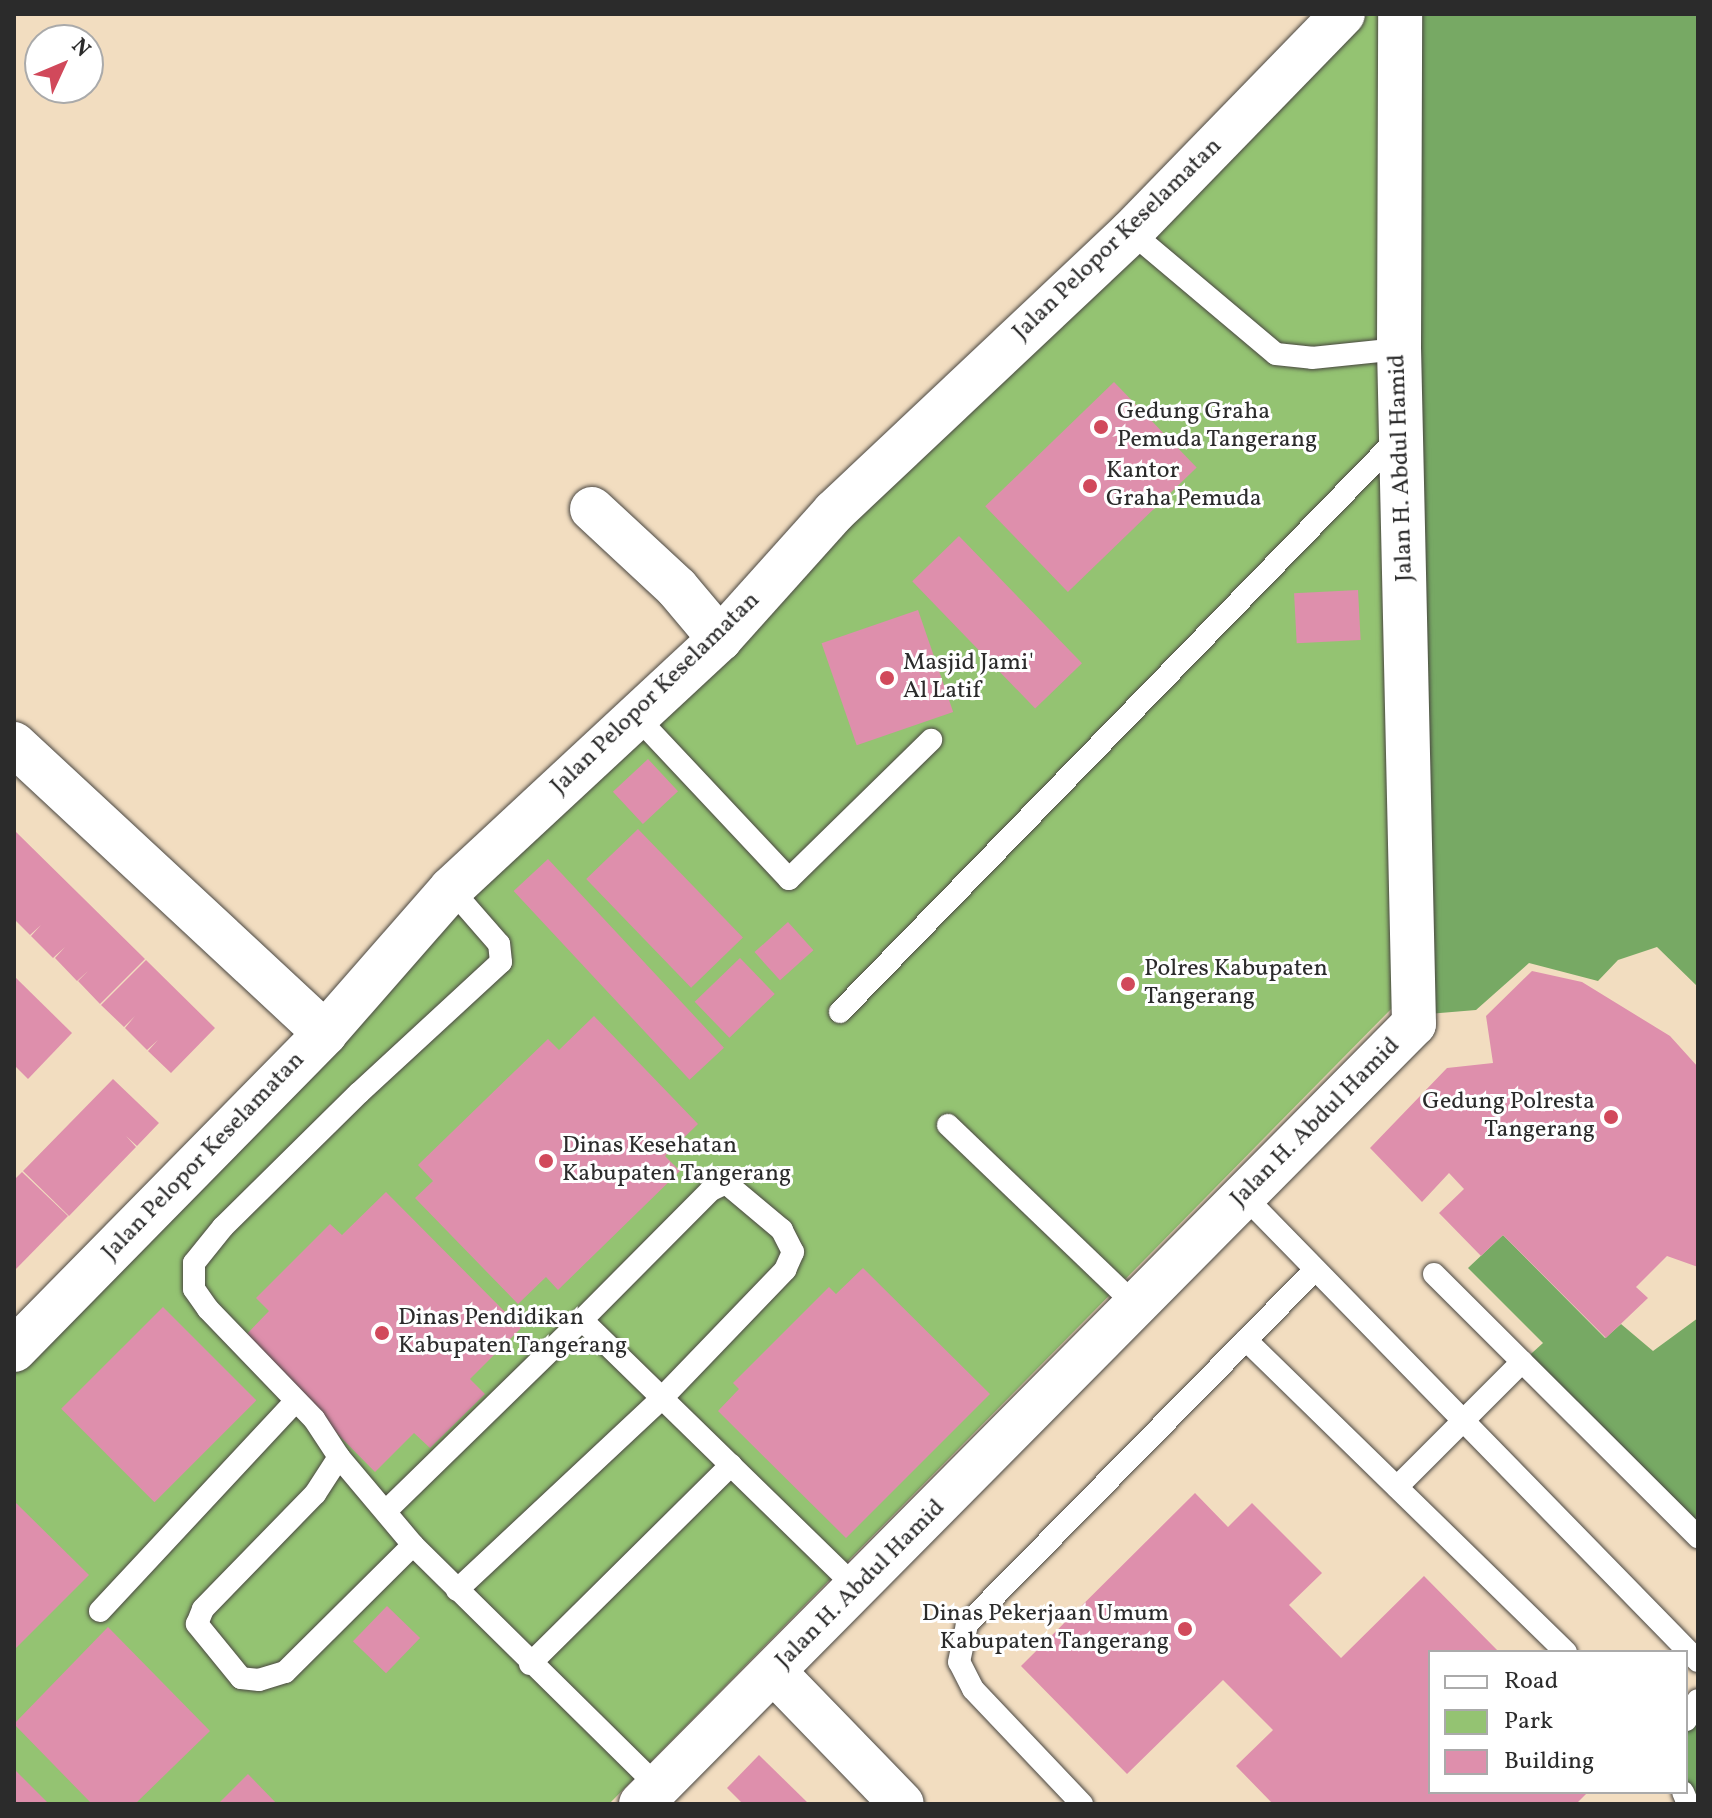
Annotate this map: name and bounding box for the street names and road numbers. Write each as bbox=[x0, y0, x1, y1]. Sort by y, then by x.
street label: Jalan Pelopor Keselamatan bbox=[1008, 133, 1228, 347]
street label: Jalan H. Abdul Hamid bbox=[1384, 354, 1420, 582]
street label: Jalan Pelopor Keselamatan bbox=[546, 587, 766, 801]
street label: Jalan H. Abdul Hamid bbox=[1225, 1032, 1407, 1214]
street label: Jalan Pelopor Keselamatan bbox=[97, 1047, 311, 1267]
street label: Jalan H. Abdul Hamid bbox=[770, 1494, 952, 1676]

